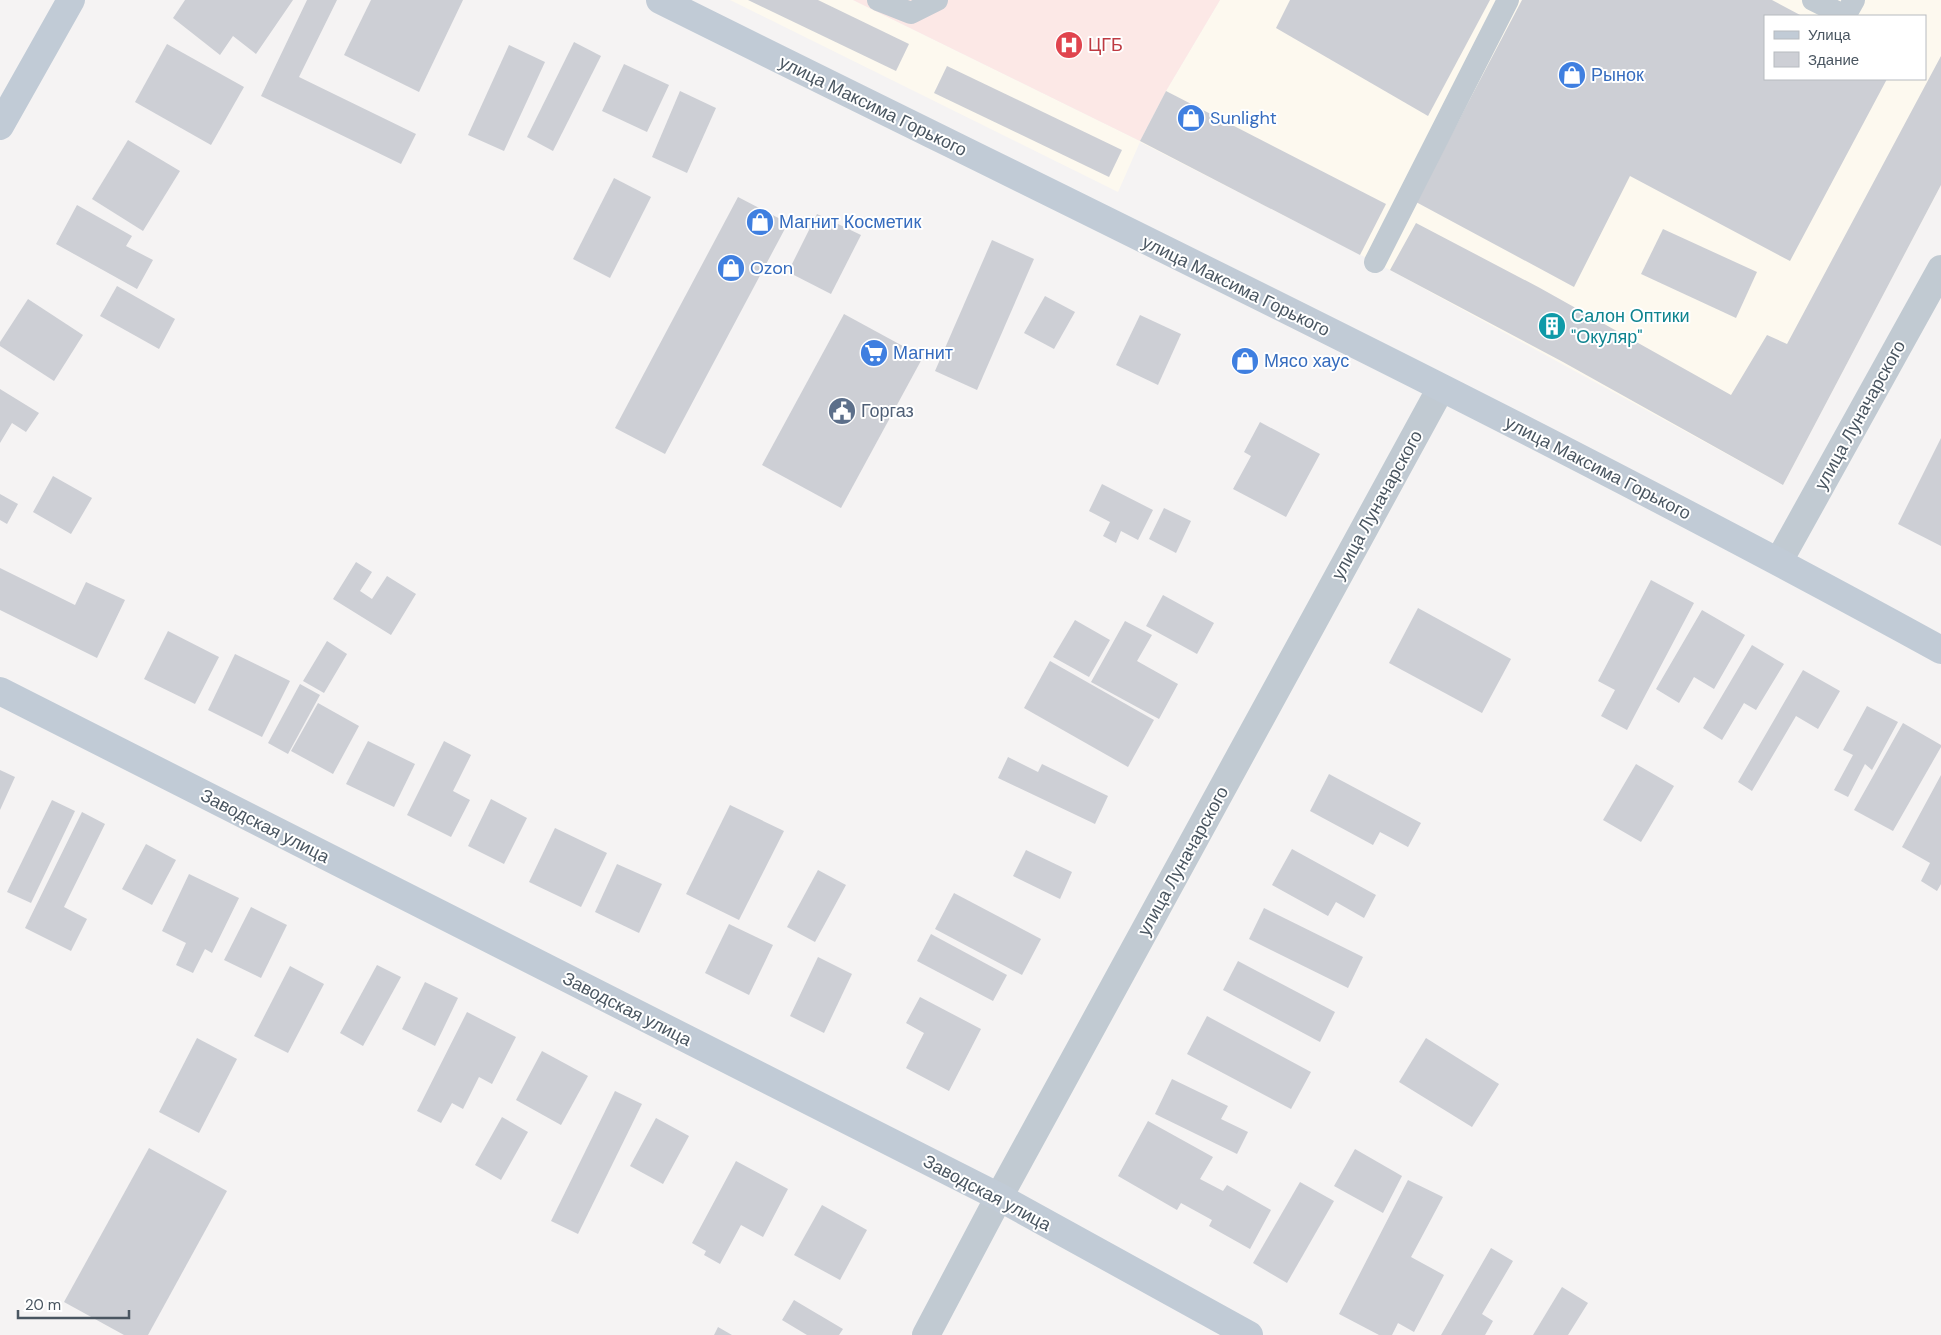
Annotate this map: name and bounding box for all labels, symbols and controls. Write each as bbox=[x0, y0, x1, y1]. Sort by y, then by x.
legend bbox=[1764, 15, 1926, 80]
text: Улица bbox=[1808, 25, 1851, 45]
hospital icon: ЦГБ bbox=[1054, 30, 1084, 60]
place label: ЦГБ bbox=[1088, 33, 1123, 57]
street label: улица Максима Горького bbox=[775, 50, 971, 162]
text: Здание bbox=[1808, 50, 1859, 70]
shop icon: Рынок bbox=[1557, 60, 1587, 90]
place label: Рынок bbox=[1591, 63, 1644, 87]
shop icon: Sunlight bbox=[1176, 103, 1206, 133]
place label: Sunlight bbox=[1210, 106, 1277, 130]
shop icon: Магнит Косметик bbox=[745, 207, 775, 237]
place label: Магнит Косметик bbox=[779, 210, 921, 234]
street label: улица Максима Горького bbox=[1138, 230, 1334, 342]
shop icon: Ozon bbox=[716, 253, 746, 283]
place label: Ozon bbox=[750, 256, 793, 280]
place label: Салон Оптики "Окуляр" bbox=[1571, 304, 1690, 349]
building icon: Салон Оптики "Окуляр" bbox=[1537, 311, 1567, 341]
street label: улица Луначарского bbox=[1809, 336, 1911, 494]
supermarket icon: Магнит bbox=[859, 338, 889, 368]
place label: Магнит bbox=[893, 341, 953, 365]
shop icon: Мясо хаус bbox=[1230, 346, 1260, 376]
place label: Мясо хаус bbox=[1264, 349, 1349, 373]
public building icon: Горгаз bbox=[827, 396, 857, 426]
place label: Горгаз bbox=[861, 399, 914, 423]
street label: улица Максима Горького bbox=[1501, 411, 1695, 525]
street label: улица Луначарского bbox=[1326, 426, 1428, 584]
street label: улица Луначарского bbox=[1132, 782, 1234, 940]
street label: Заводская улица bbox=[196, 783, 334, 869]
street label: Заводская улица bbox=[558, 966, 696, 1052]
street label: Заводская улица bbox=[919, 1149, 1056, 1237]
scale bar bbox=[18, 1288, 129, 1320]
text: 20 m bbox=[25, 1295, 61, 1315]

